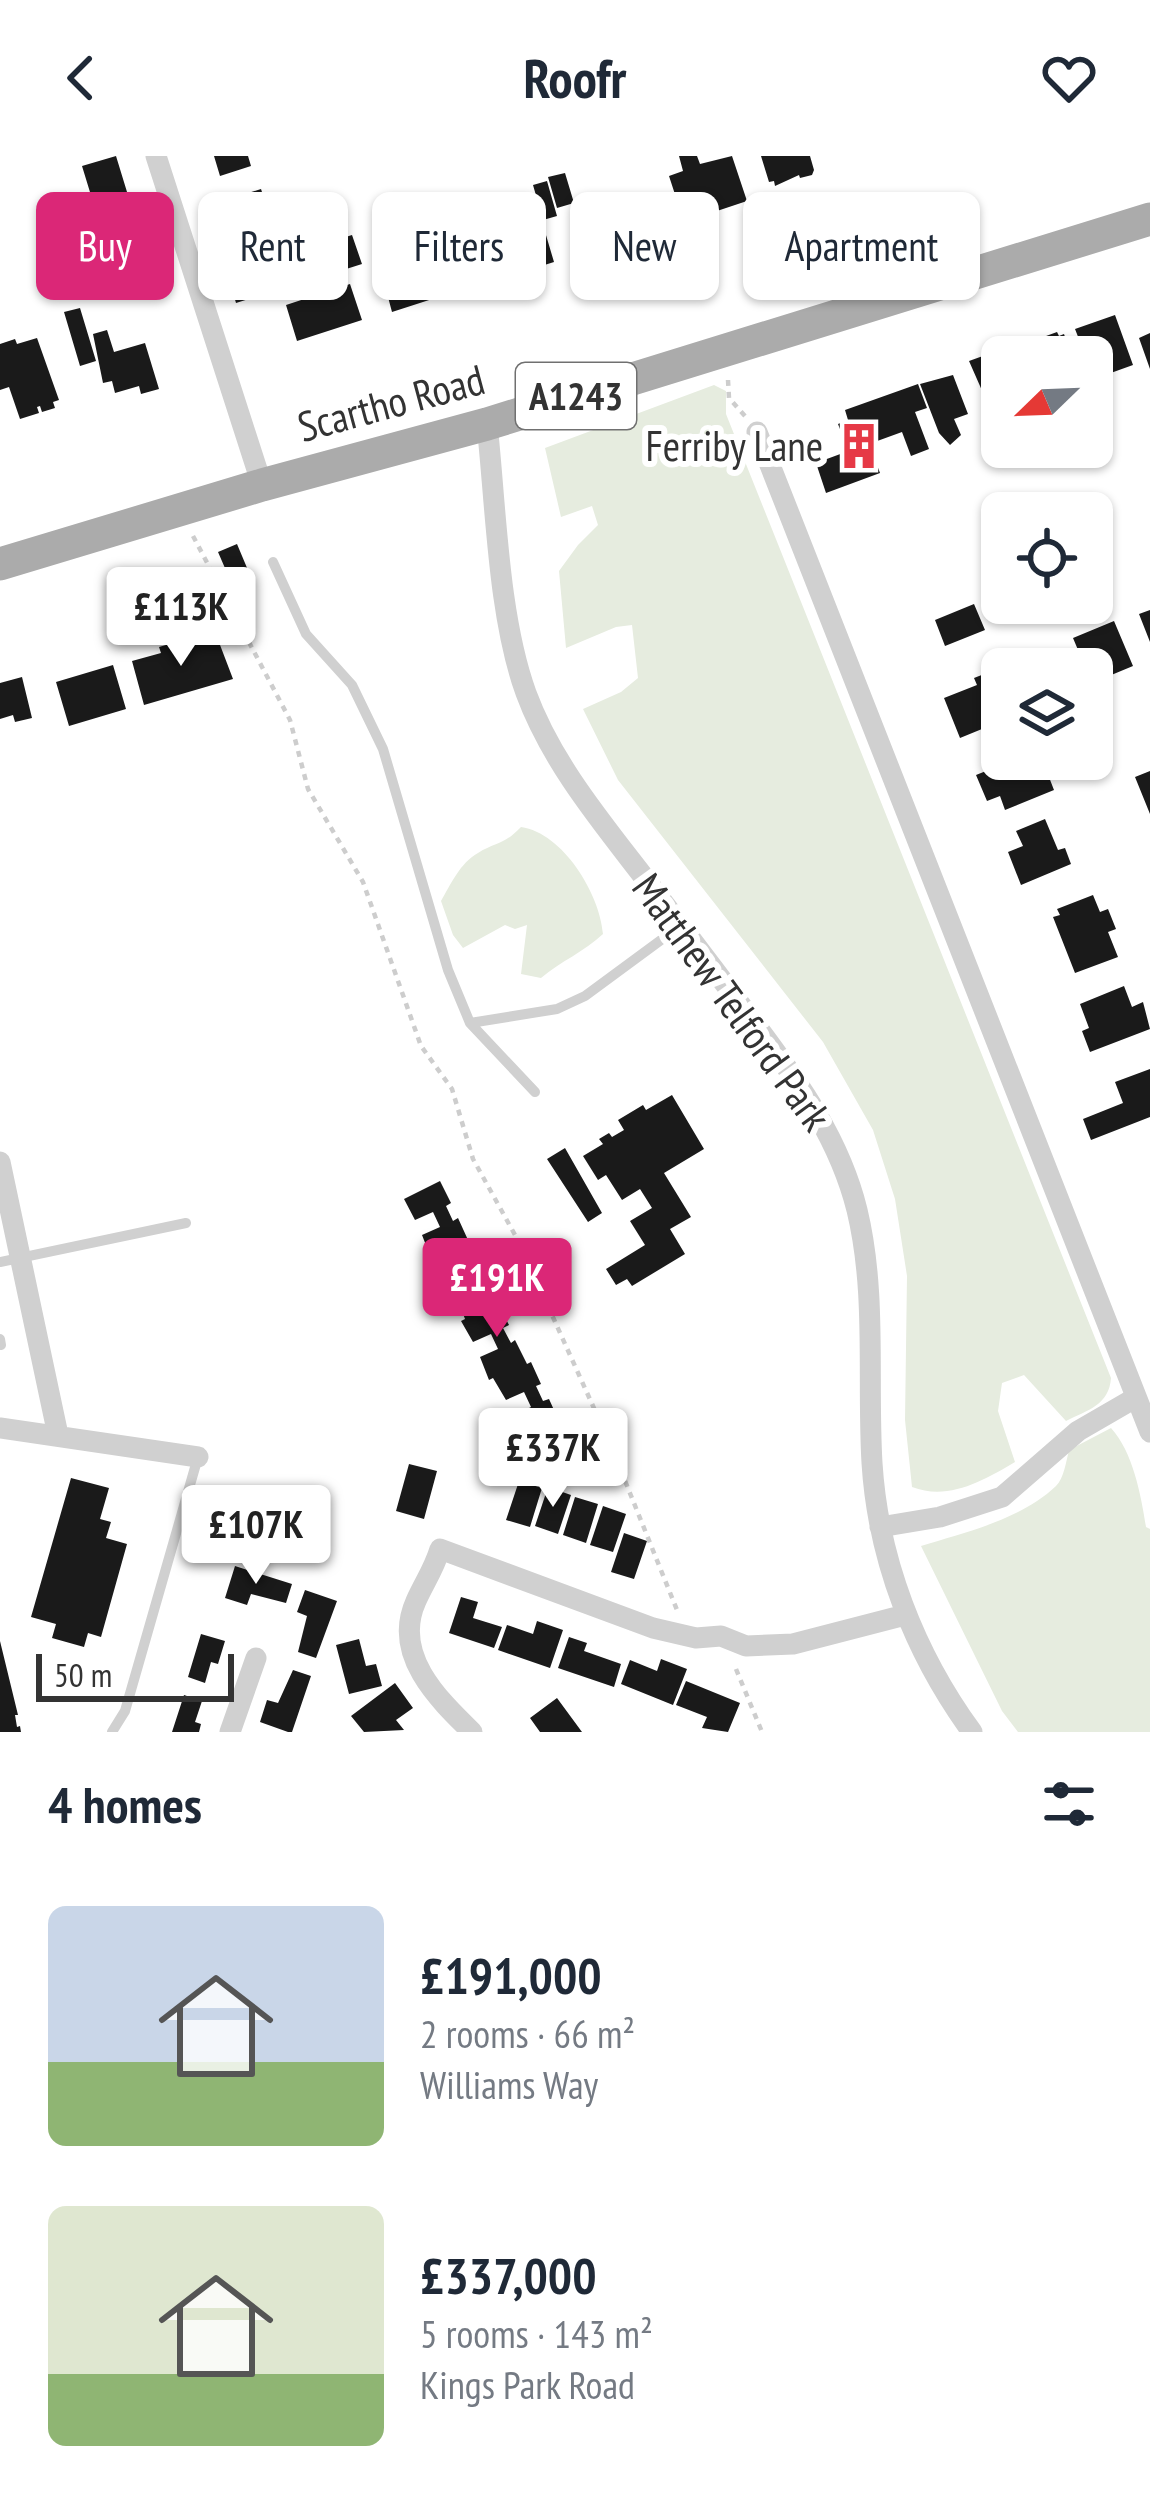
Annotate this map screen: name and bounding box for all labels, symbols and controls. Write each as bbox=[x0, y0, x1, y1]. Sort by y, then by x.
text: Roofr bbox=[524, 43, 626, 113]
icon: back bbox=[48, 45, 114, 111]
icon: heart bbox=[1036, 45, 1102, 111]
chip: Buy bbox=[36, 192, 174, 300]
chip: Rent bbox=[198, 192, 348, 300]
chip: Filters bbox=[372, 192, 546, 300]
chip: New bbox=[570, 192, 719, 300]
chip: Apartment bbox=[743, 192, 980, 300]
north arrow bbox=[981, 336, 1113, 468]
map controls bbox=[981, 336, 1113, 780]
street label: Scartho Road bbox=[292, 351, 490, 454]
road number: A1243 bbox=[516, 363, 636, 429]
place label: Ferriby Lane bbox=[645, 418, 823, 473]
building icon: Ferriby Lane bbox=[834, 421, 884, 471]
button: locate bbox=[981, 492, 1113, 624]
pin: £113K bbox=[97, 567, 265, 669]
text: £113K bbox=[134, 580, 228, 631]
button: layers bbox=[981, 648, 1113, 780]
street label: Matthew Telford Park bbox=[620, 862, 844, 1141]
pin: £191K bbox=[413, 1238, 581, 1340]
text: £191K bbox=[450, 1251, 544, 1302]
pin: £337K bbox=[469, 1408, 637, 1510]
text: £337K bbox=[506, 1421, 600, 1472]
pin: £107K bbox=[172, 1485, 340, 1587]
text: £107K bbox=[209, 1498, 303, 1549]
scale bar bbox=[36, 1648, 234, 1701]
text: 50 m bbox=[54, 1653, 112, 1696]
text: 4 homes bbox=[48, 1771, 202, 1837]
icon: filters bbox=[1036, 1771, 1102, 1837]
text: £191,000 bbox=[420, 1942, 602, 2008]
icon: home bbox=[144, 1954, 288, 2098]
text: 2 rooms · 66 m² bbox=[420, 2008, 635, 2059]
text: Williams Way bbox=[420, 2059, 598, 2110]
text: £337,000 bbox=[420, 2242, 597, 2308]
icon: home bbox=[144, 2254, 288, 2398]
text: 5 rooms · 143 m² bbox=[420, 2308, 653, 2359]
text: Kings Park Road bbox=[420, 2359, 635, 2410]

